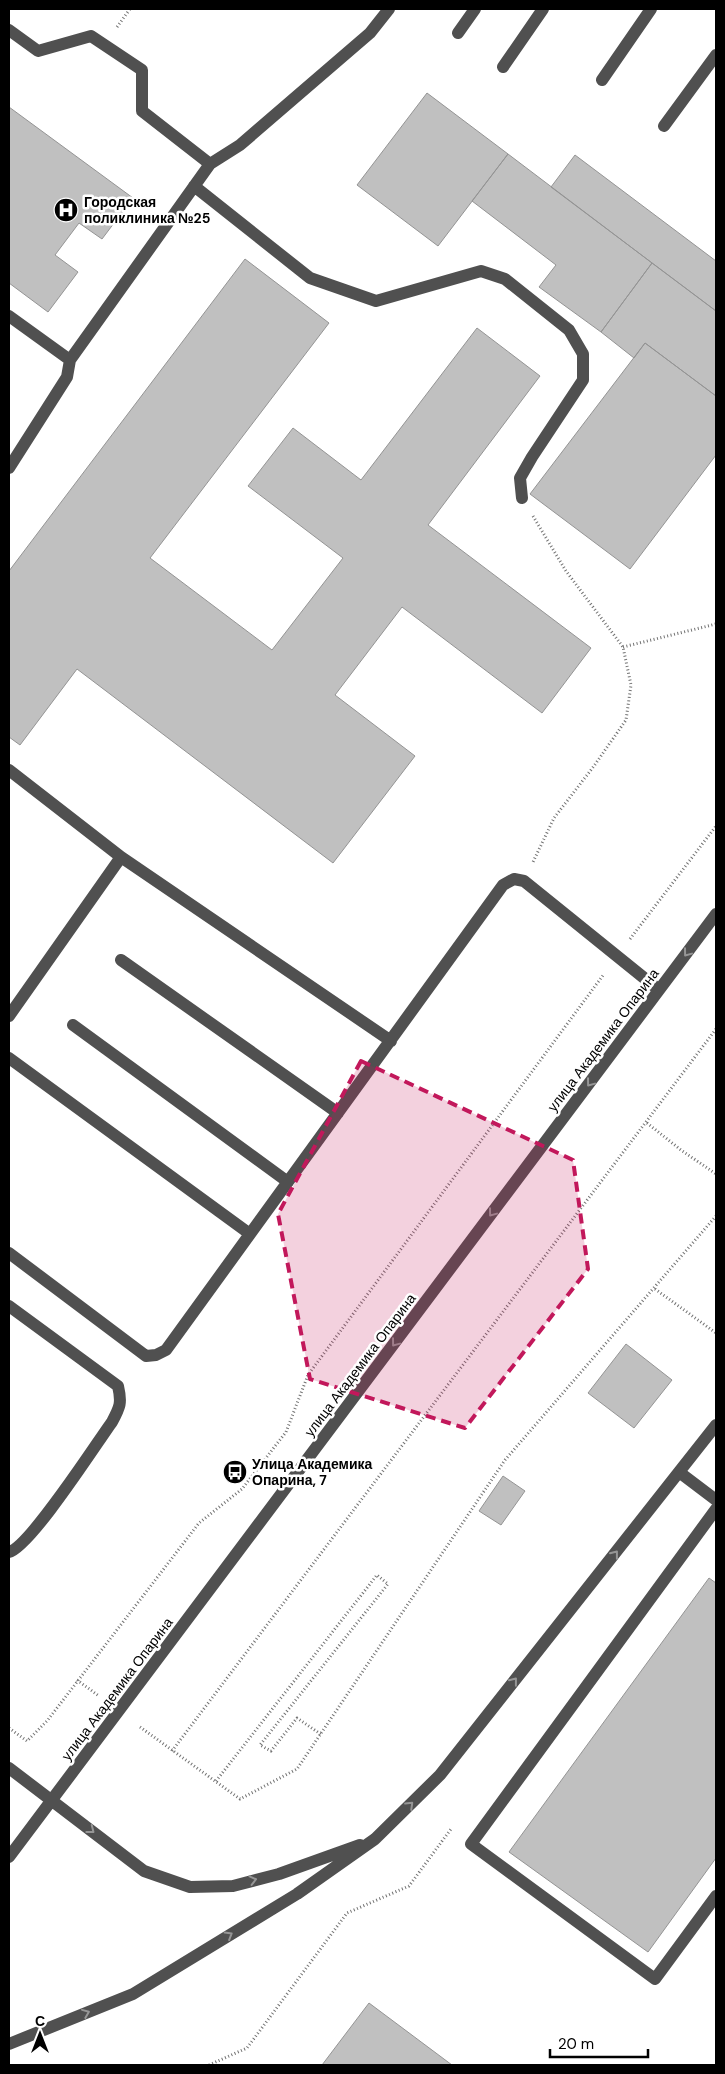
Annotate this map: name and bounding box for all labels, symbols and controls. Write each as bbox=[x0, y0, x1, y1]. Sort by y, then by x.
place label: Городская поликлиника №25 bbox=[84, 193, 210, 227]
hospital icon: Городская поликлиника №25 bbox=[53, 197, 79, 223]
one-way arrow bbox=[684, 947, 693, 957]
street label: улица Академика Опарина bbox=[543, 965, 663, 1115]
one-way arrow bbox=[587, 1077, 595, 1086]
one-way arrow bbox=[489, 1207, 498, 1217]
street label: улица Академика Опарина bbox=[300, 1290, 420, 1440]
one-way arrow bbox=[392, 1337, 401, 1347]
place label: Улица Академика Опарина, 7 bbox=[252, 1455, 373, 1489]
bus stop icon: Улица Академика Опарина, 7 bbox=[222, 1459, 248, 1485]
one-way arrow bbox=[609, 1550, 618, 1559]
street label: улица Академика Опарина bbox=[57, 1614, 177, 1764]
one-way arrow bbox=[509, 1678, 517, 1687]
one-way arrow bbox=[404, 1802, 413, 1811]
one-way arrow bbox=[85, 1824, 94, 1832]
one-way arrow bbox=[249, 1875, 258, 1886]
one-way arrow bbox=[223, 1932, 232, 1942]
one-way arrow bbox=[81, 2008, 90, 2019]
north arrow bbox=[15, 2009, 65, 2059]
text: С bbox=[35, 2012, 45, 2030]
scale bar bbox=[550, 2026, 648, 2058]
text: 20 m bbox=[558, 2034, 594, 2054]

